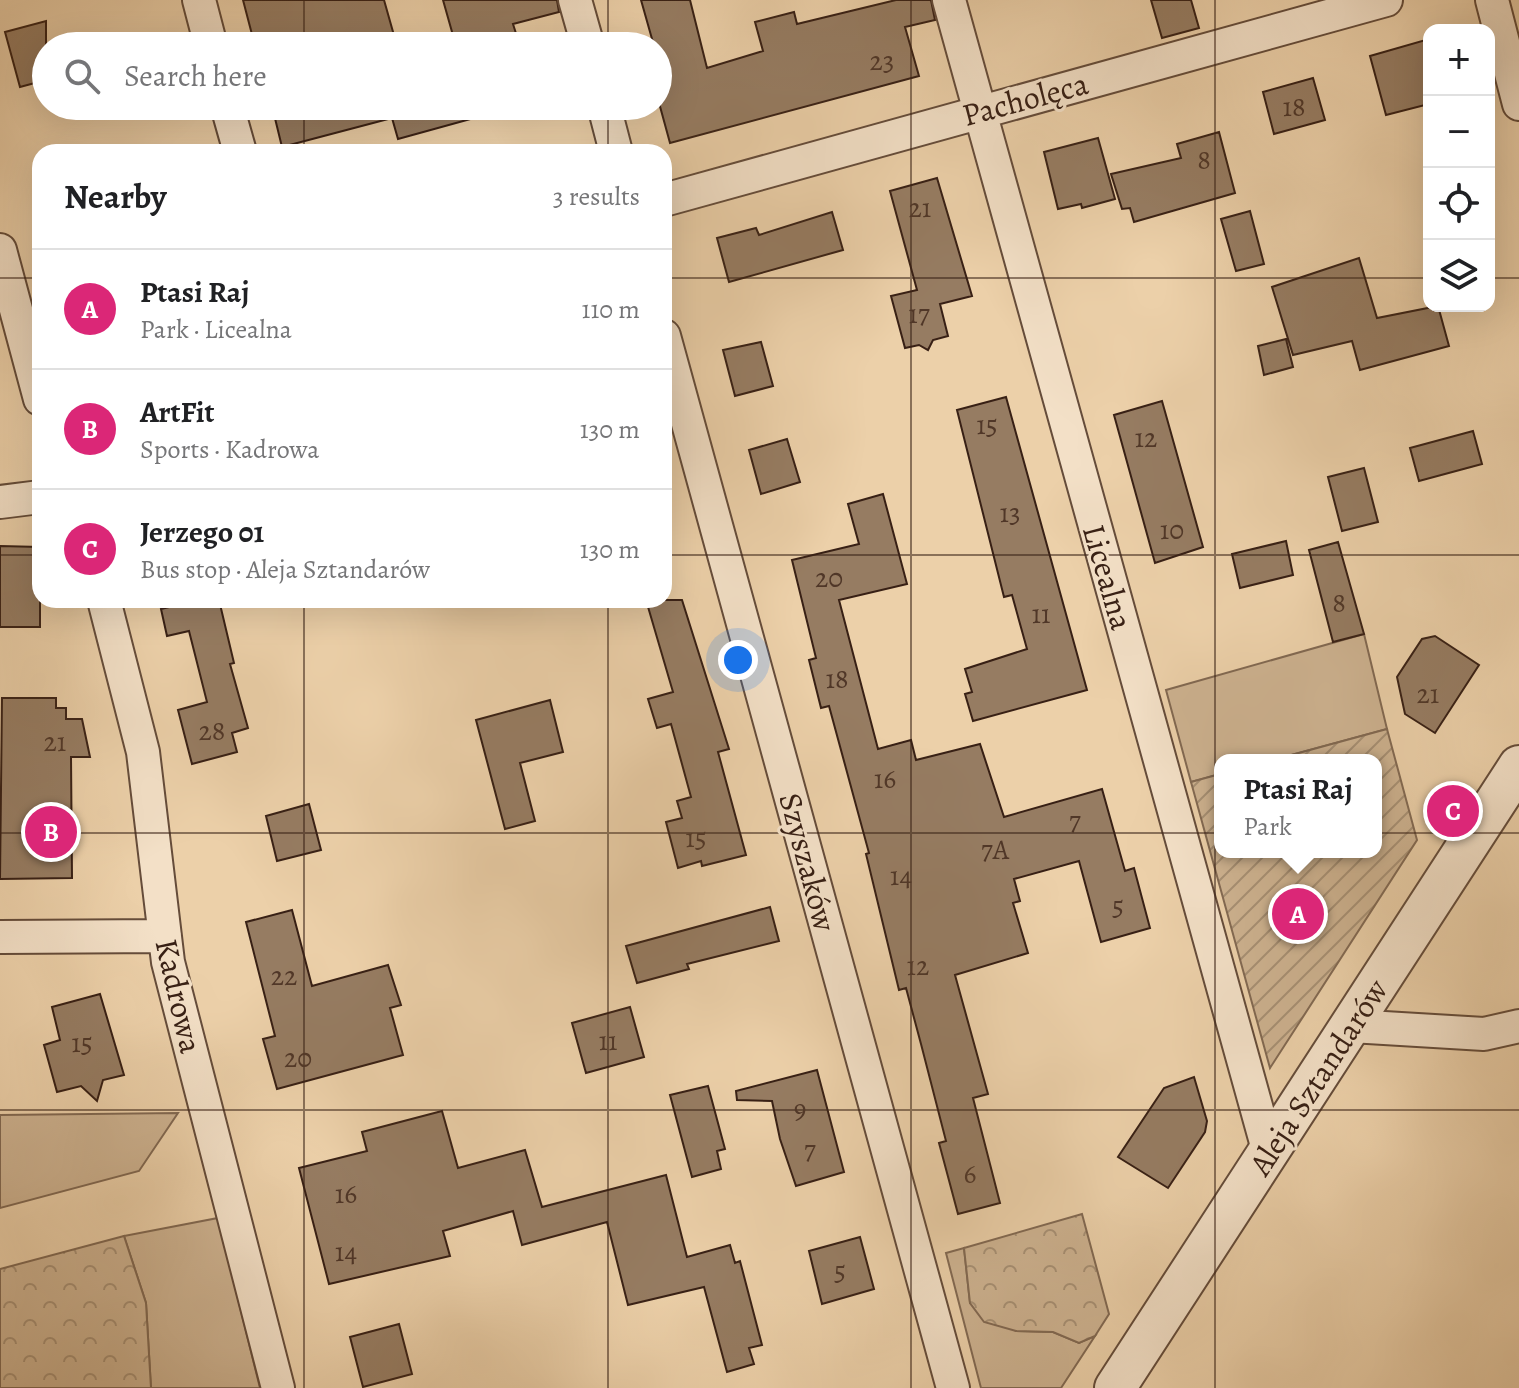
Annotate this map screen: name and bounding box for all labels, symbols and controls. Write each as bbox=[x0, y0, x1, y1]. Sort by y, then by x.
map controls bbox=[1423, 24, 1495, 312]
button: + bbox=[1423, 24, 1495, 96]
search box bbox=[32, 32, 672, 120]
house number: 23 bbox=[870, 42, 894, 80]
icon: search bbox=[60, 54, 104, 98]
text: Search here bbox=[124, 56, 267, 96]
street label: Pacholęca bbox=[957, 61, 1093, 137]
house number: 18 bbox=[1282, 88, 1306, 126]
button: − bbox=[1423, 96, 1495, 168]
house number: 8 bbox=[1197, 141, 1211, 179]
button: locate bbox=[1423, 168, 1495, 240]
text: Nearby bbox=[64, 173, 167, 220]
text: 3 results bbox=[553, 179, 640, 214]
house number: 21 bbox=[909, 189, 931, 227]
button: layers bbox=[1423, 240, 1495, 312]
text: Ptasi Raj bbox=[140, 272, 250, 312]
text: A bbox=[82, 292, 98, 327]
text: 110 m bbox=[582, 292, 640, 327]
house number: 17 bbox=[908, 295, 930, 333]
text: Park · Licealna bbox=[140, 312, 292, 347]
text: ArtFit bbox=[140, 392, 215, 432]
house number: 15 bbox=[976, 406, 998, 444]
text: B bbox=[82, 412, 98, 447]
text: 130 m bbox=[580, 412, 640, 447]
house number: 12 bbox=[1135, 419, 1157, 457]
text: Sports · Kadrowa bbox=[140, 432, 319, 467]
house number: 13 bbox=[999, 494, 1021, 532]
house number: 10 bbox=[1160, 511, 1184, 549]
text: Jerzego 01 bbox=[140, 512, 264, 552]
street label: Licealna bbox=[1072, 519, 1144, 635]
text: C bbox=[82, 532, 98, 567]
text: 130 m bbox=[580, 532, 640, 567]
text: Bus stop · Aleja Sztandarów bbox=[140, 552, 430, 587]
house number: 20 bbox=[815, 559, 843, 597]
house number: 8 bbox=[1332, 584, 1346, 622]
house number: 11 bbox=[1031, 595, 1051, 633]
your location bbox=[718, 640, 758, 680]
house number: 18 bbox=[825, 660, 849, 698]
house number: 21 bbox=[1417, 675, 1439, 713]
house number: 28 bbox=[199, 712, 225, 750]
house number: 21 bbox=[44, 723, 66, 761]
popup bbox=[1214, 754, 1382, 858]
house number: 16 bbox=[874, 760, 896, 798]
text: Ptasi Raj bbox=[1243, 769, 1353, 809]
pin: C bbox=[1427, 781, 1479, 841]
street label: Szyszaków bbox=[768, 788, 848, 937]
pin: B bbox=[25, 802, 77, 862]
house number: 7 bbox=[1069, 802, 1081, 840]
text: Park bbox=[1243, 809, 1292, 844]
house number: 15 bbox=[685, 819, 707, 857]
house number: 7A bbox=[981, 831, 1010, 869]
house number: 14 bbox=[890, 857, 912, 895]
pin: A bbox=[1272, 884, 1324, 944]
house number: 5 bbox=[1112, 887, 1124, 925]
street label: Kadrowa bbox=[144, 934, 214, 1058]
house number: 12 bbox=[907, 947, 929, 985]
house number: 22 bbox=[271, 957, 297, 995]
street label: Aleja Sztandarów bbox=[1237, 970, 1398, 1185]
house number: 11 bbox=[598, 1022, 618, 1060]
house number: 15 bbox=[71, 1024, 93, 1062]
house number: 20 bbox=[284, 1039, 312, 1077]
house number: 9 bbox=[794, 1090, 806, 1128]
house number: 7 bbox=[804, 1131, 816, 1169]
house number: 6 bbox=[964, 1155, 977, 1193]
house number: 16 bbox=[335, 1175, 357, 1213]
house number: 14 bbox=[335, 1233, 357, 1271]
house number: 5 bbox=[834, 1252, 846, 1290]

